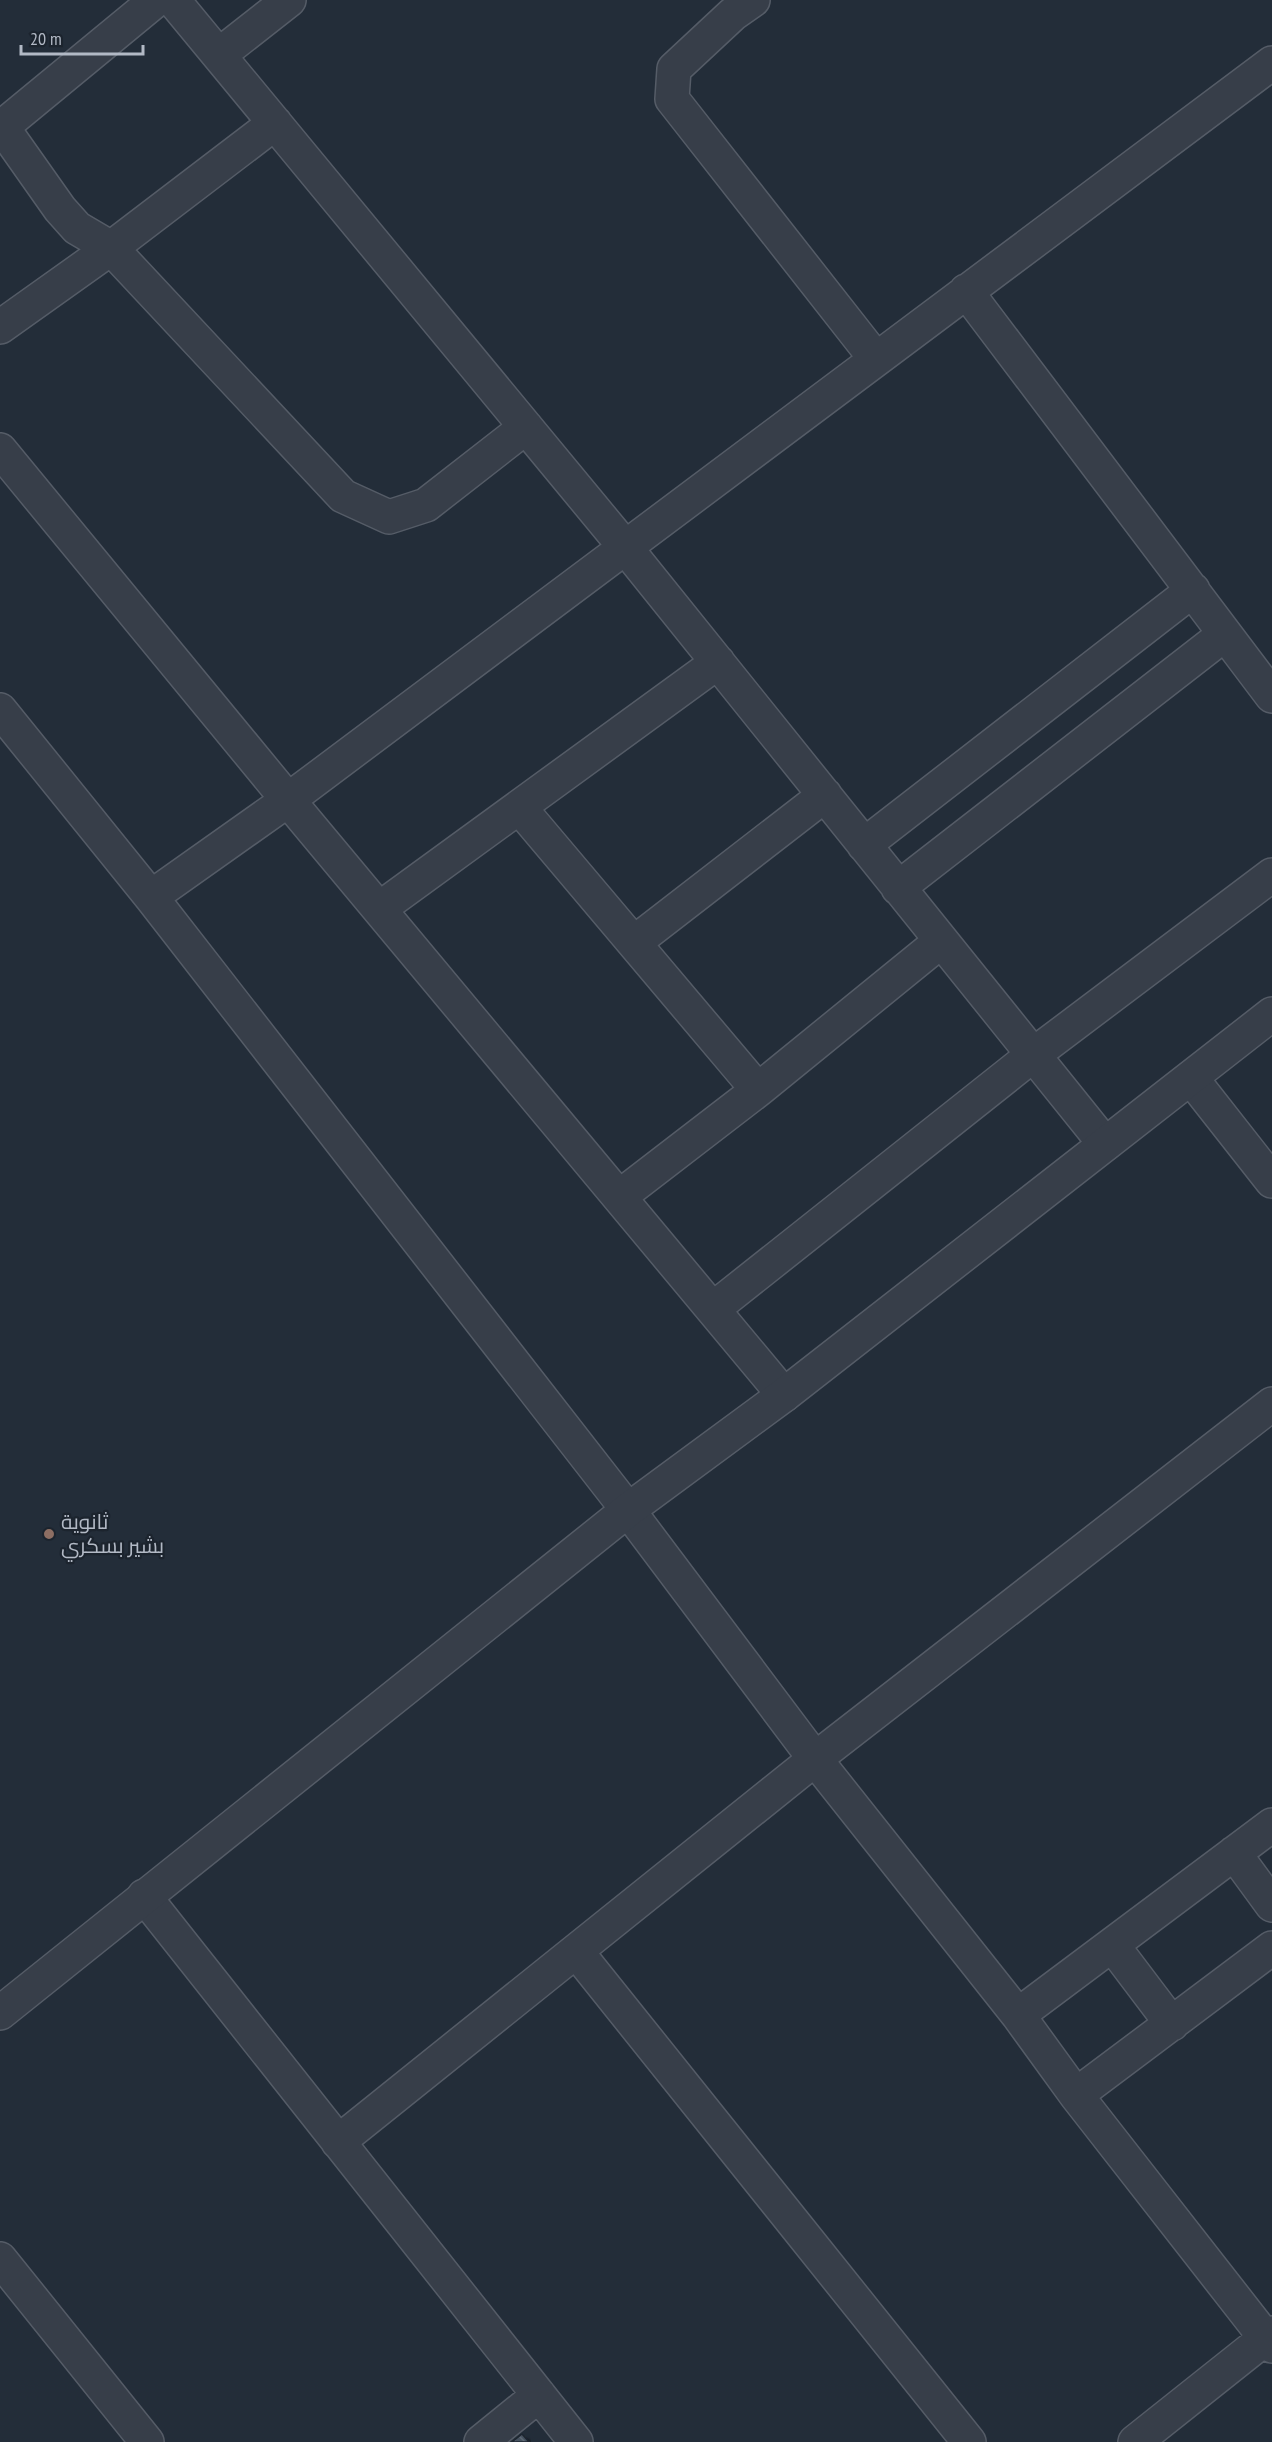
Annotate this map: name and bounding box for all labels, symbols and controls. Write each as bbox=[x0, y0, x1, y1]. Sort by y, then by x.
scale bar bbox=[21, 18, 142, 56]
text: 20 m bbox=[30, 27, 62, 50]
place label: ثانوية بشير بسكري bbox=[61, 1508, 164, 1562]
marker: ثانوية بشير بسكري bbox=[42, 1527, 56, 1541]

